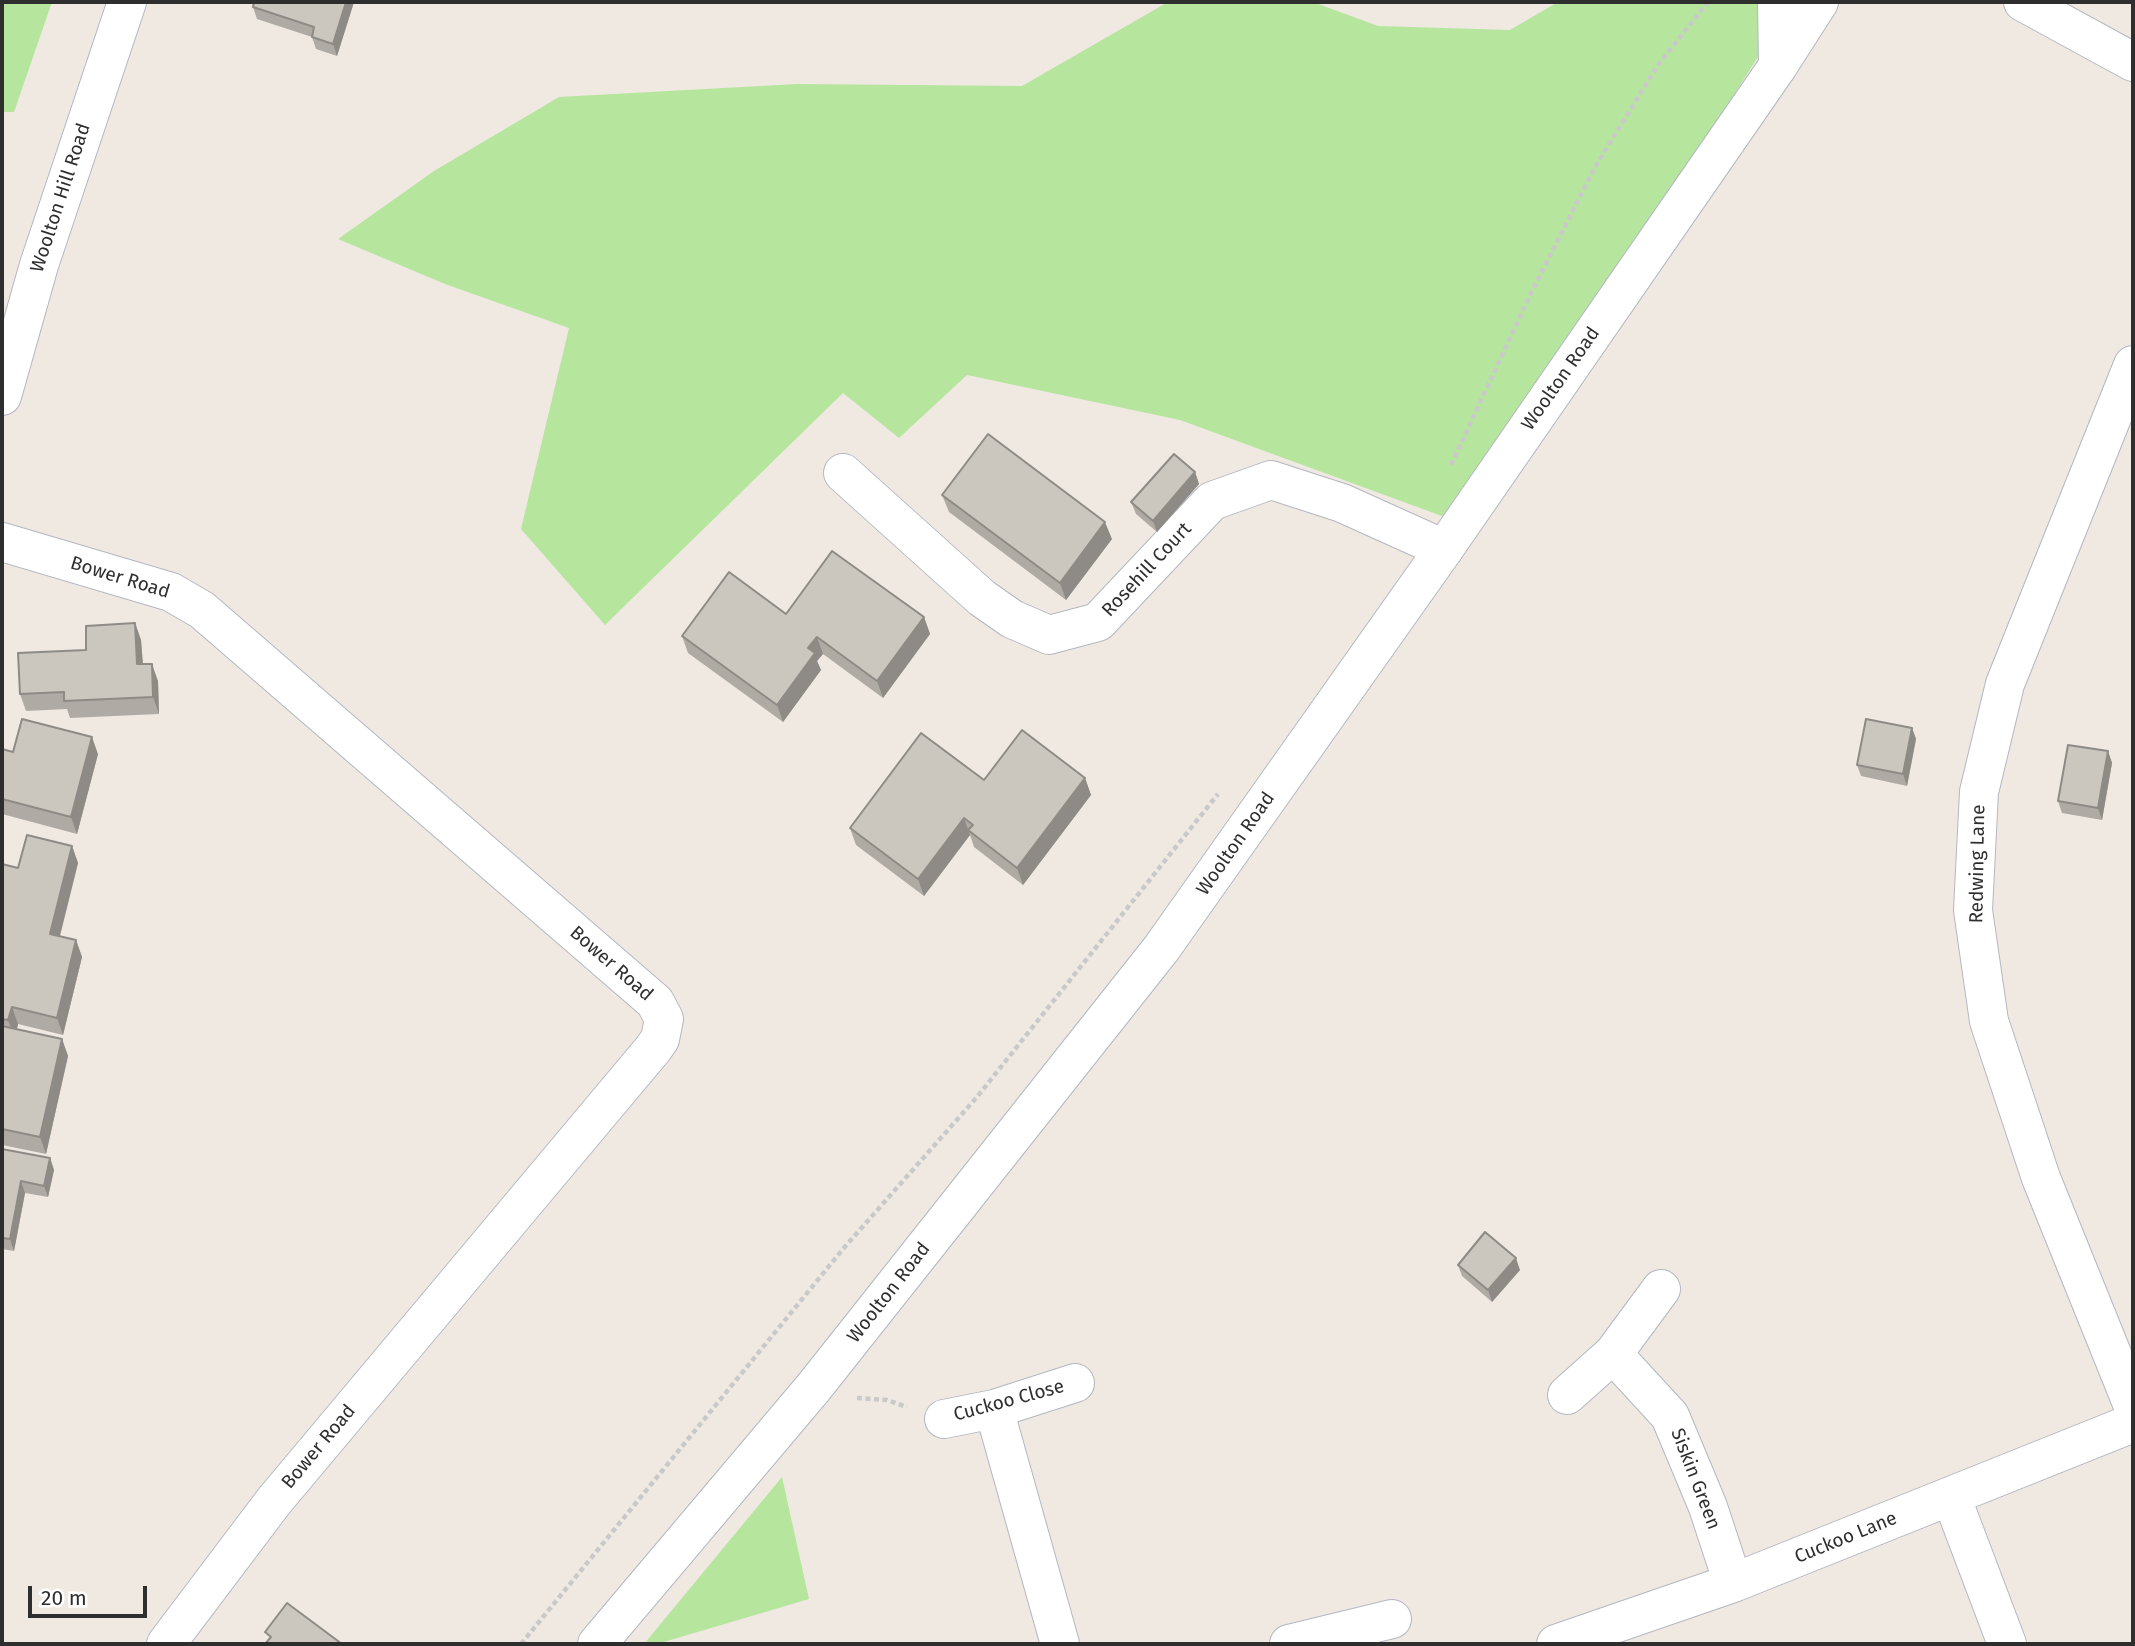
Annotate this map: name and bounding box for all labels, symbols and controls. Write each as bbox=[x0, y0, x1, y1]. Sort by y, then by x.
street label: Woolton Hill Road bbox=[26, 121, 96, 275]
street label: Woolton Road bbox=[1517, 323, 1605, 435]
street label: Rosehill Court bbox=[1097, 518, 1197, 622]
street label: Bower Road bbox=[68, 552, 172, 604]
street label: Woolton Road bbox=[1192, 788, 1280, 900]
street label: Redwing Lane bbox=[1966, 804, 1990, 924]
street label: Bower Road bbox=[565, 922, 657, 1006]
street label: Woolton Road bbox=[843, 1238, 935, 1348]
street label: Cuckoo Close bbox=[951, 1375, 1067, 1427]
street label: Bower Road bbox=[277, 1400, 361, 1494]
street label: Siskin Green bbox=[1665, 1425, 1725, 1533]
street label: Cuckoo Lane bbox=[1792, 1507, 1900, 1569]
scale bar bbox=[32, 1572, 150, 1616]
text: 20 m bbox=[41, 1585, 87, 1611]

